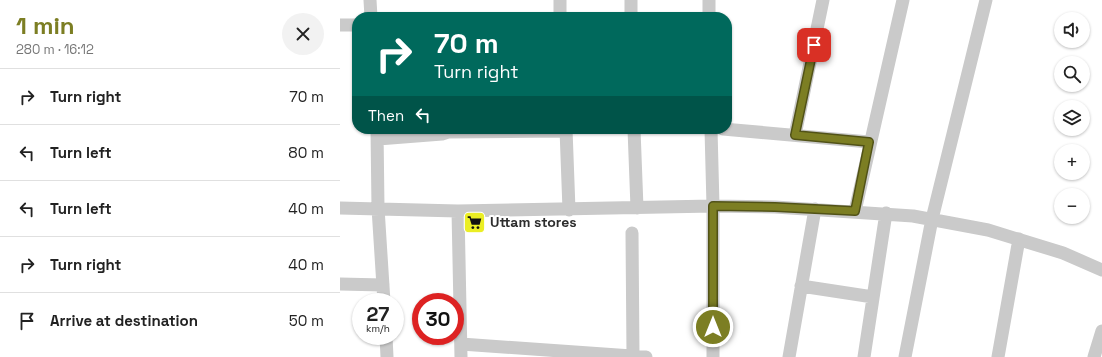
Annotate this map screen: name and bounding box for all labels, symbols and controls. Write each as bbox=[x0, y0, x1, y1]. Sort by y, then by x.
text: 1 min bbox=[16, 10, 75, 41]
map controls bbox=[1054, 12, 1090, 224]
button: sound bbox=[1054, 12, 1090, 48]
button: close bbox=[282, 13, 324, 55]
text: 70 m bbox=[434, 25, 499, 61]
icon: right bbox=[368, 28, 420, 80]
pin bbox=[797, 28, 831, 62]
icon: arrive bbox=[803, 34, 825, 56]
text: 280 m · 16:12 bbox=[16, 41, 94, 58]
button: search bbox=[1054, 56, 1090, 92]
text: Turn right bbox=[434, 60, 518, 83]
icon: right bbox=[16, 86, 38, 108]
text: Turn right bbox=[50, 87, 121, 106]
text: 70 m bbox=[289, 87, 324, 106]
button: layers bbox=[1054, 100, 1090, 136]
icon: left bbox=[412, 104, 434, 126]
text: Then bbox=[368, 106, 404, 125]
icon: left bbox=[16, 142, 38, 164]
text: Turn left bbox=[50, 143, 112, 162]
text: 80 m bbox=[288, 143, 324, 162]
button: + bbox=[1054, 144, 1090, 180]
button: − bbox=[1054, 188, 1090, 224]
icon: left bbox=[16, 198, 38, 220]
text: Turn left bbox=[50, 199, 112, 218]
text: 40 m bbox=[288, 199, 324, 218]
supermarket icon: Uttam stores bbox=[461, 209, 487, 235]
place label: Uttam stores bbox=[490, 213, 577, 231]
icon: right bbox=[16, 254, 38, 276]
text: Turn right bbox=[50, 255, 121, 274]
text: 40 m bbox=[288, 255, 324, 274]
speed limit sign: 30 bbox=[412, 293, 464, 345]
text: 27 bbox=[367, 301, 389, 327]
position arrow bbox=[692, 306, 734, 348]
icon: arrive bbox=[16, 310, 38, 332]
text: Arrive at destination bbox=[50, 311, 198, 330]
text: 50 m bbox=[289, 311, 324, 330]
text: km/h bbox=[366, 322, 390, 335]

